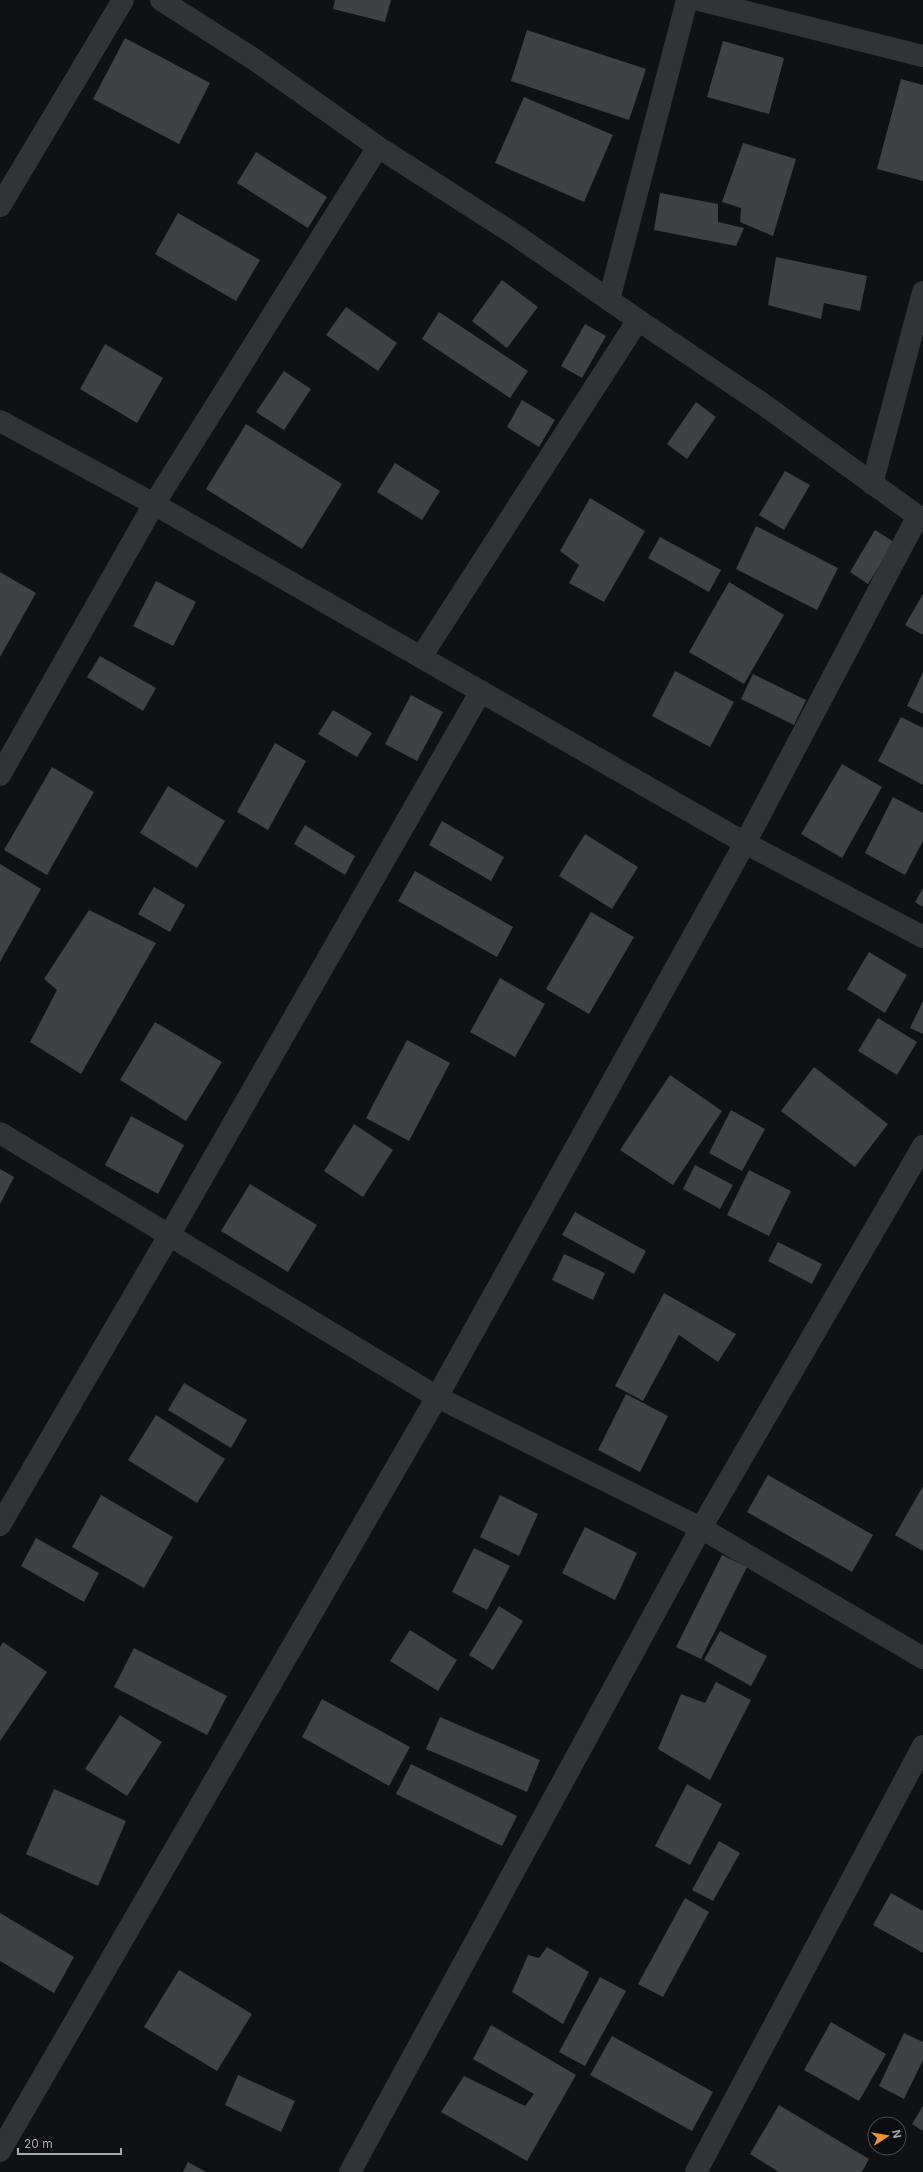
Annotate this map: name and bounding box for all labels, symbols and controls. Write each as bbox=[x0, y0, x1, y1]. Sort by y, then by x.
north arrow bbox=[867, 2116, 907, 2156]
text: N bbox=[889, 2128, 905, 2139]
scale bar bbox=[18, 2130, 121, 2156]
text: 20 m bbox=[24, 2136, 53, 2151]

